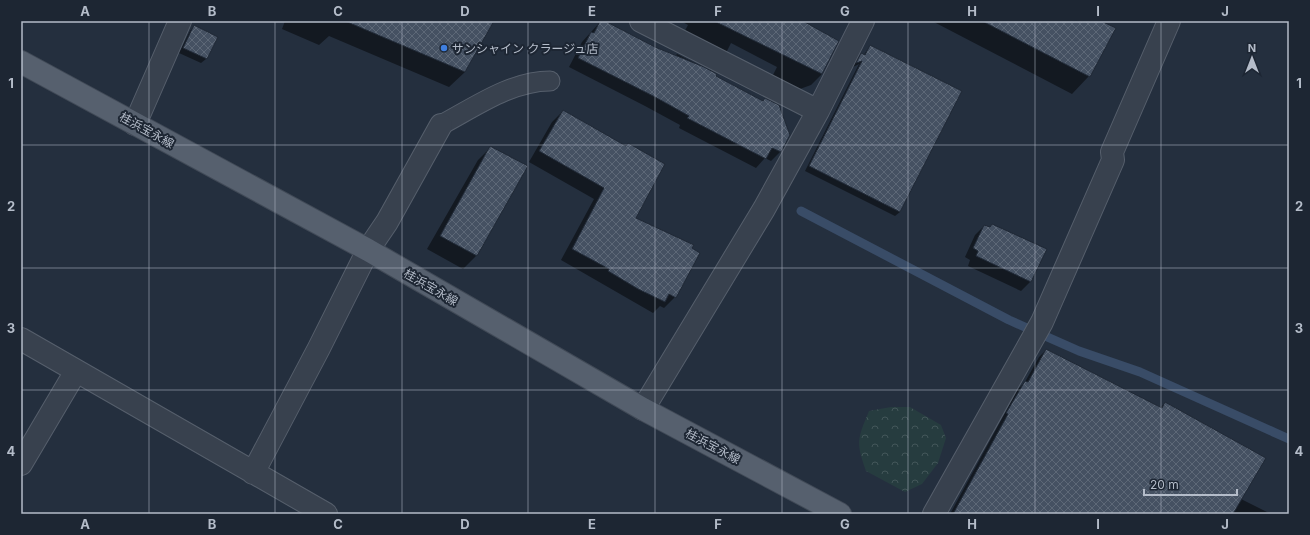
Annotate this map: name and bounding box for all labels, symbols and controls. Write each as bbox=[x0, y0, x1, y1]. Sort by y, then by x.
text: A bbox=[80, 3, 90, 19]
text: B bbox=[208, 3, 217, 19]
text: C bbox=[333, 3, 343, 19]
text: D bbox=[460, 3, 470, 19]
text: E bbox=[588, 3, 596, 19]
text: F bbox=[714, 3, 722, 19]
text: G bbox=[840, 3, 850, 19]
text: H bbox=[967, 3, 977, 19]
text: I bbox=[1096, 3, 1100, 19]
text: J bbox=[1221, 3, 1229, 19]
north arrow bbox=[1232, 38, 1272, 78]
place label: サンシャイン クラージュ店 bbox=[452, 41, 598, 56]
text: N bbox=[1248, 41, 1256, 55]
marker: サンシャイン クラージュ店 bbox=[439, 43, 449, 53]
text: 1 bbox=[8, 75, 14, 91]
text: 1 bbox=[1296, 75, 1302, 91]
street label: 桂浜宝永線 bbox=[117, 109, 177, 151]
text: 2 bbox=[7, 198, 15, 214]
text: 2 bbox=[1295, 198, 1303, 214]
street label: 桂浜宝永線 bbox=[401, 266, 461, 308]
text: 3 bbox=[7, 320, 15, 336]
text: 3 bbox=[1295, 320, 1303, 336]
street label: 桂浜宝永線 bbox=[683, 425, 743, 467]
text: 4 bbox=[7, 443, 16, 459]
text: 4 bbox=[1295, 443, 1304, 459]
scale bar bbox=[1144, 471, 1237, 497]
text: 20 m bbox=[1150, 477, 1179, 492]
text: A bbox=[80, 516, 90, 532]
text: B bbox=[208, 516, 217, 532]
text: C bbox=[333, 516, 343, 532]
text: D bbox=[460, 516, 470, 532]
text: E bbox=[588, 516, 596, 532]
text: F bbox=[714, 516, 722, 532]
text: G bbox=[840, 516, 850, 532]
text: H bbox=[967, 516, 977, 532]
text: I bbox=[1096, 516, 1100, 532]
text: J bbox=[1221, 516, 1229, 532]

